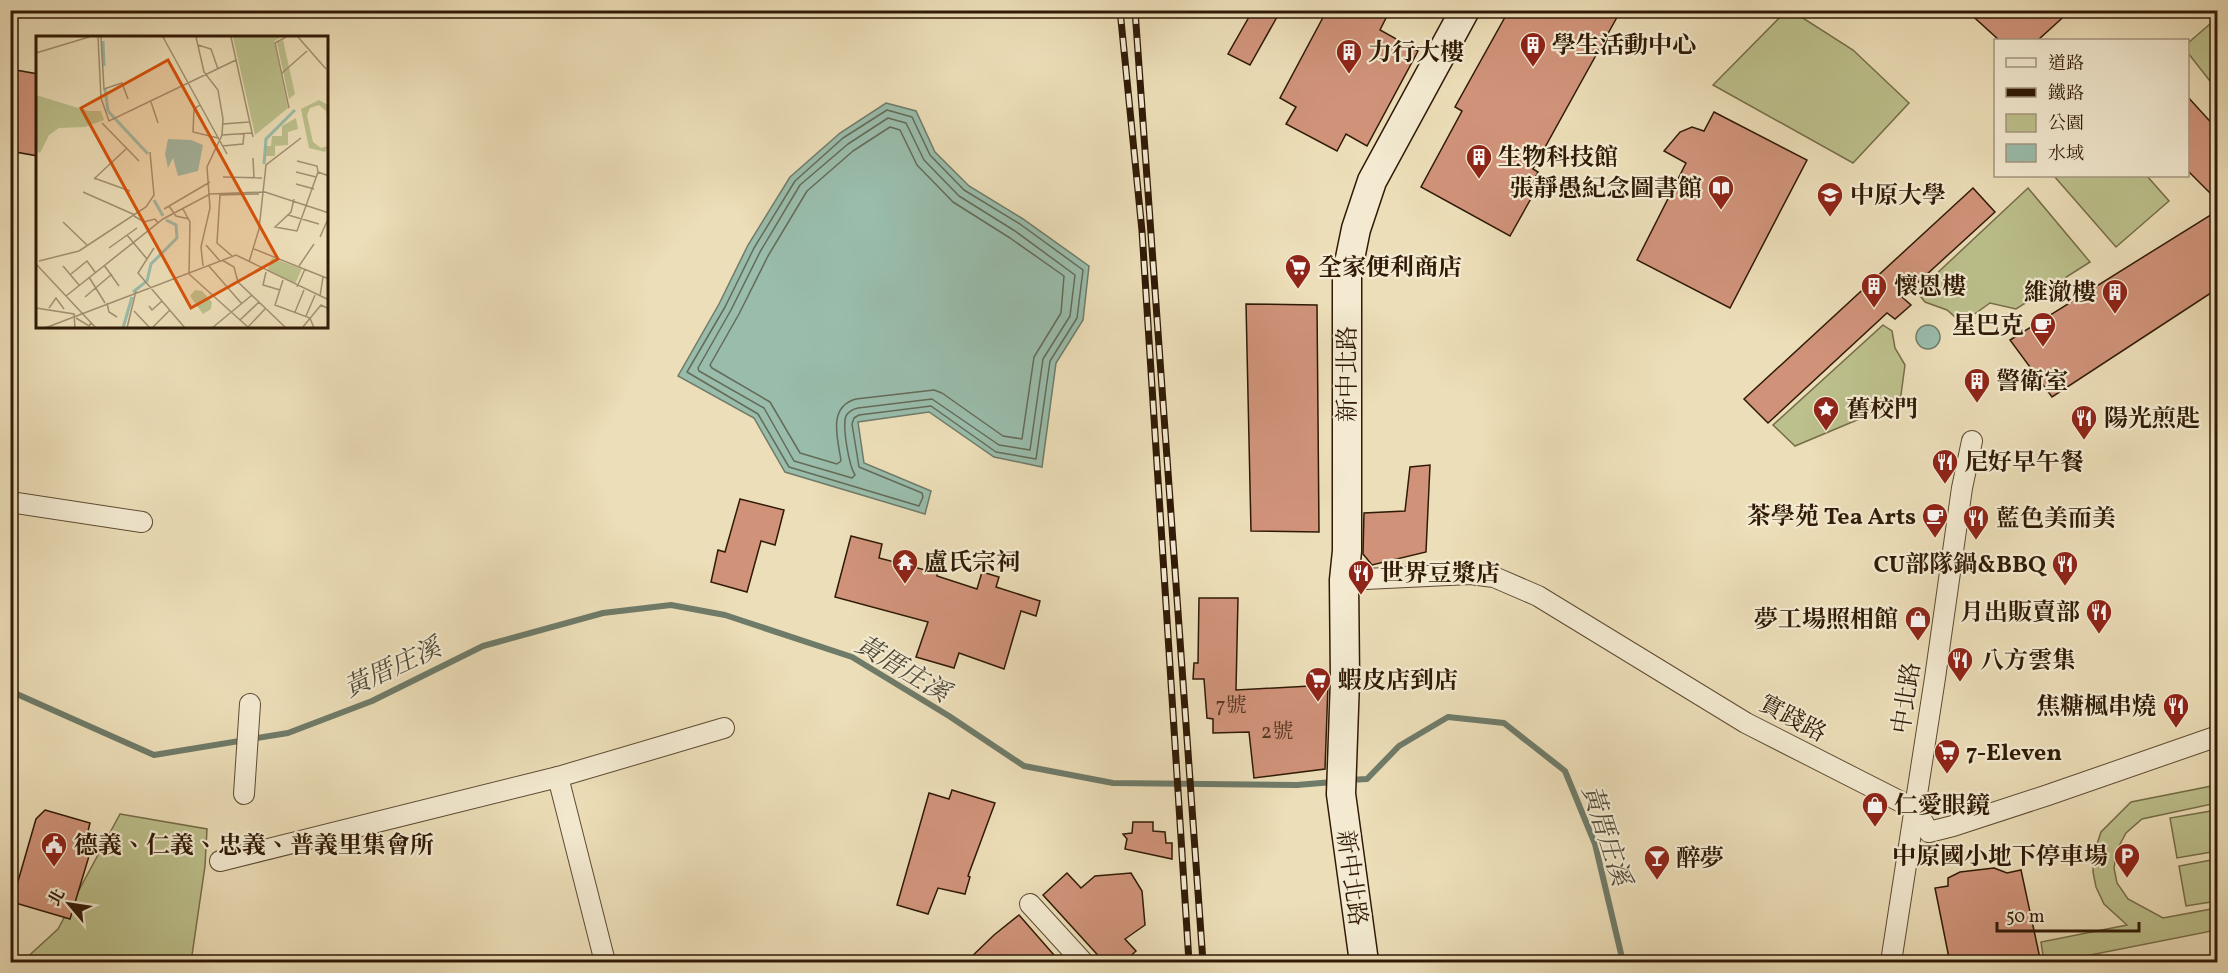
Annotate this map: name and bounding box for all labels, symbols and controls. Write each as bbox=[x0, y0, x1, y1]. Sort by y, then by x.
building icon: 學生活動中心 bbox=[1518, 30, 1548, 68]
place label: 學生活動中心 bbox=[1552, 30, 1696, 64]
inset map bbox=[36, 36, 328, 328]
building icon: 力行大樓 bbox=[1334, 37, 1364, 75]
place label: 力行大樓 bbox=[1368, 37, 1464, 71]
legend bbox=[1994, 39, 2189, 177]
text: 道路 bbox=[2048, 52, 2084, 77]
text: 鐵路 bbox=[2048, 82, 2084, 107]
text: 公園 bbox=[2048, 112, 2084, 137]
building icon: 生物科技館 bbox=[1464, 142, 1494, 180]
place label: 生物科技館 bbox=[1498, 142, 1618, 176]
text: 水域 bbox=[2048, 142, 2084, 167]
place label: 張靜愚紀念圖書館 bbox=[1510, 173, 1702, 207]
library icon: 張靜愚紀念圖書館 bbox=[1706, 173, 1736, 211]
school or university icon: 中原大學 bbox=[1815, 180, 1845, 218]
place label: 中原大學 bbox=[1850, 180, 1946, 214]
supermarket icon: 全家便利商店 bbox=[1283, 252, 1313, 290]
place label: 全家便利商店 bbox=[1318, 252, 1462, 286]
building icon: 懷恩樓 bbox=[1859, 271, 1889, 309]
place label: 懷恩樓 bbox=[1894, 271, 1966, 305]
place label: 維澈樓 bbox=[2024, 277, 2096, 311]
building icon: 維澈樓 bbox=[2100, 277, 2130, 315]
place label: 星巴克 bbox=[1952, 310, 2024, 344]
cafe icon: 星巴克 bbox=[2028, 310, 2058, 348]
street label: 新中北路 bbox=[1332, 326, 1366, 422]
building icon: 警衛室 bbox=[1962, 366, 1992, 404]
place label: 警衛室 bbox=[1996, 366, 2068, 400]
place icon: 舊校門 bbox=[1811, 394, 1841, 432]
place label: 舊校門 bbox=[1846, 394, 1918, 428]
restaurant icon: 陽光煎匙 bbox=[2069, 403, 2099, 441]
place label: 陽光煎匙 bbox=[2104, 403, 2200, 437]
restaurant icon: 尼好早午餐 bbox=[1930, 447, 1960, 485]
place label: 尼好早午餐 bbox=[1964, 447, 2084, 481]
place label: 茶學苑 Tea Arts bbox=[1747, 501, 1916, 535]
cafe icon: 茶學苑 Tea Arts bbox=[1920, 501, 1950, 539]
restaurant icon: 藍色美而美 bbox=[1961, 503, 1991, 541]
place label: 藍色美而美 bbox=[1996, 503, 2116, 537]
temple icon: 盧氏宗祠 bbox=[890, 547, 920, 585]
place label: 盧氏宗祠 bbox=[924, 547, 1020, 581]
place label: CU部隊鍋&BBQ bbox=[1873, 549, 2047, 583]
restaurant icon: CU部隊鍋&BBQ bbox=[2050, 549, 2080, 587]
restaurant icon: 世界豆漿店 bbox=[1346, 558, 1376, 596]
place label: 世界豆漿店 bbox=[1380, 558, 1500, 592]
place label: 月出販賣部 bbox=[1960, 597, 2080, 631]
restaurant icon: 月出販賣部 bbox=[2084, 597, 2114, 635]
place label: 夢工場照相館 bbox=[1754, 604, 1898, 638]
shop icon: 夢工場照相館 bbox=[1903, 604, 1933, 642]
water label: 黃厝庄溪 bbox=[848, 627, 958, 713]
water label: 黃厝庄溪 bbox=[338, 629, 450, 707]
restaurant icon: 八方雲集 bbox=[1945, 645, 1975, 683]
place label: 八方雲集 bbox=[1980, 645, 2076, 679]
street label: 中北路 bbox=[1886, 660, 1930, 737]
supermarket icon: 蝦皮店到店 bbox=[1303, 665, 1333, 703]
place label: 蝦皮店到店 bbox=[1338, 665, 1458, 699]
street label: 實踐路 bbox=[1752, 688, 1832, 752]
place label: 焦糖楓串燒 bbox=[2036, 691, 2156, 725]
restaurant icon: 焦糖楓串燒 bbox=[2161, 691, 2191, 729]
house number: 7號 bbox=[1215, 692, 1247, 721]
house number: 2號 bbox=[1261, 718, 1293, 747]
supermarket icon: 7-Eleven bbox=[1932, 737, 1962, 775]
place label: 7-Eleven bbox=[1966, 737, 2062, 771]
water label: 黃厝庄溪 bbox=[1572, 781, 1639, 893]
shop icon: 仁愛眼鏡 bbox=[1860, 790, 1890, 828]
place label: 仁愛眼鏡 bbox=[1894, 790, 1990, 824]
street label: 新中北路 bbox=[1327, 828, 1374, 928]
public building icon: 德義、仁義、忠義、普義里集會所 bbox=[39, 830, 69, 868]
place label: 德義、仁義、忠義、普義里集會所 bbox=[74, 830, 434, 864]
place label: 中原國小地下停車場 bbox=[1892, 841, 2108, 875]
parking icon: 中原國小地下停車場 bbox=[2112, 841, 2142, 879]
bar icon: 醉夢 bbox=[1642, 843, 1672, 881]
place label: 醉夢 bbox=[1676, 843, 1724, 877]
north arrow bbox=[39, 874, 99, 934]
text: 北 bbox=[44, 885, 71, 910]
scale bar bbox=[1997, 895, 2140, 933]
text: 50 m bbox=[2006, 905, 2045, 930]

